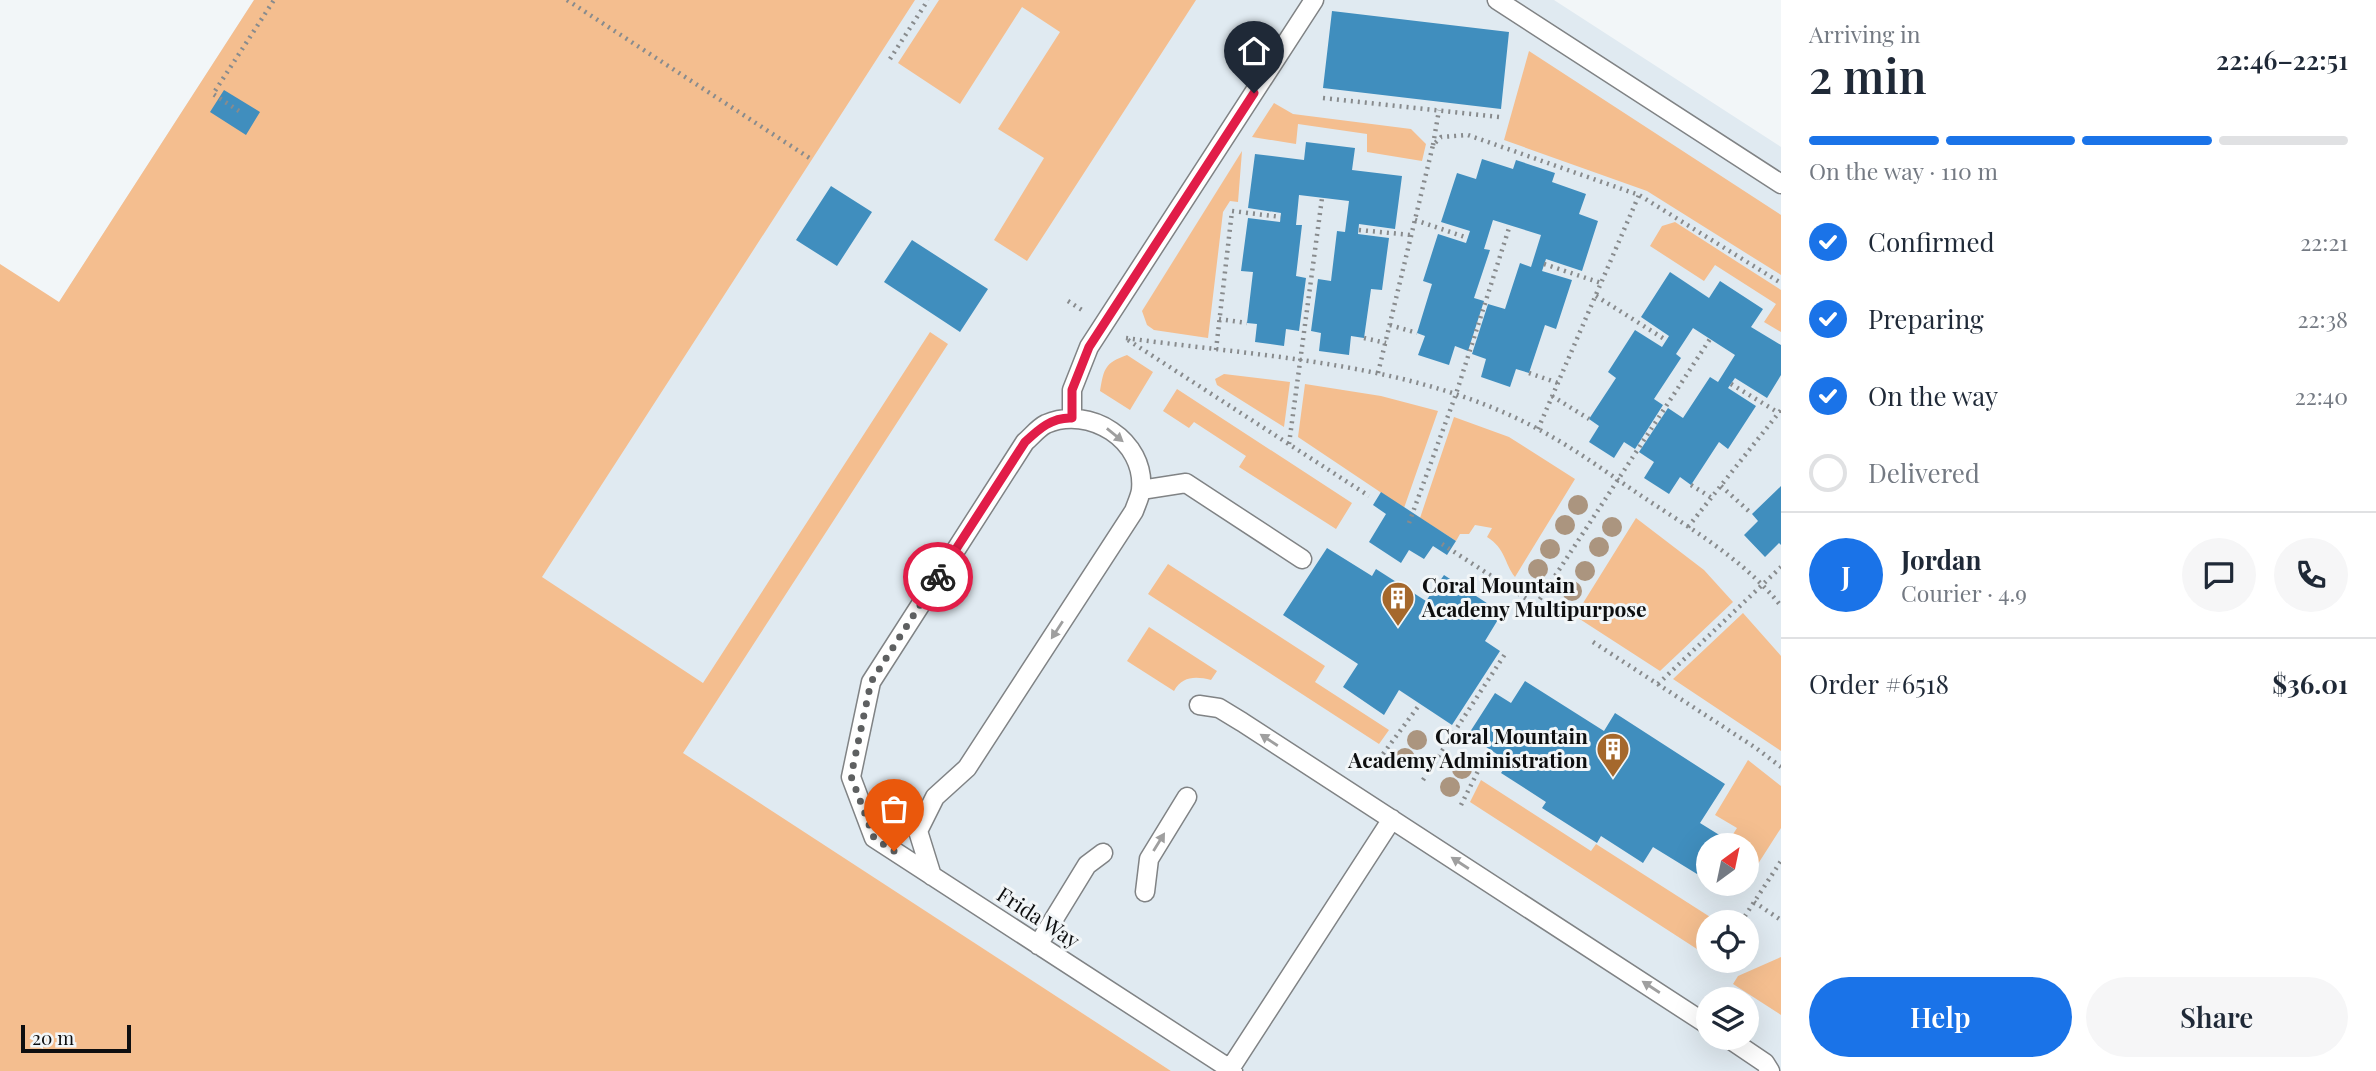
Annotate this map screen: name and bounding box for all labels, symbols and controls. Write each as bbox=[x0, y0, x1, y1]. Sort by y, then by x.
text: Arriving in bbox=[1809, 18, 1921, 49]
pin bbox=[1224, 21, 1284, 93]
icon: home bbox=[1235, 32, 1273, 70]
text: 22:46–22:51 bbox=[2216, 42, 2348, 77]
text: 2 min bbox=[1809, 44, 1927, 106]
text: On the way · 110 m bbox=[1809, 155, 1998, 186]
icon: check bbox=[1809, 223, 1847, 261]
text: Confirmed bbox=[1868, 224, 1995, 259]
text: 22:21 bbox=[2300, 226, 2348, 257]
icon: check bbox=[1809, 300, 1847, 338]
text: Preparing bbox=[1868, 301, 1984, 336]
text: 22:38 bbox=[2298, 303, 2348, 334]
icon: check bbox=[1809, 377, 1847, 415]
text: On the way bbox=[1868, 378, 1998, 413]
text: 22:40 bbox=[2295, 380, 2348, 411]
one-way arrow bbox=[1106, 428, 1124, 443]
text: Delivered bbox=[1868, 455, 1980, 490]
button: chat bbox=[2182, 538, 2256, 612]
button: phone bbox=[2274, 538, 2348, 612]
courier bbox=[903, 542, 973, 612]
text: Jordan bbox=[1901, 542, 1981, 577]
icon: bike bbox=[919, 558, 957, 596]
text: J bbox=[1841, 558, 1851, 593]
place label: Coral Mountain Academy Multipurpose bbox=[1421, 570, 1647, 622]
text: Courier · 4.9 bbox=[1901, 577, 2027, 608]
building icon: Coral Mountain Academy Multipurpose bbox=[1379, 579, 1417, 628]
one-way arrow bbox=[1050, 620, 1063, 640]
text: Order #6518 bbox=[1809, 666, 1949, 701]
text: $36.01 bbox=[2272, 666, 2348, 701]
place label: Coral Mountain Academy Administration bbox=[1347, 721, 1588, 773]
building icon: Coral Mountain Academy Administration bbox=[1594, 730, 1632, 779]
one-way arrow bbox=[1259, 733, 1279, 746]
pin bbox=[864, 779, 924, 851]
icon: bag bbox=[875, 790, 913, 828]
one-way arrow bbox=[1153, 833, 1165, 852]
north arrow bbox=[1696, 833, 1759, 896]
map controls bbox=[1696, 833, 1759, 1050]
one-way arrow bbox=[1450, 857, 1470, 870]
street label: Frida Way bbox=[992, 879, 1086, 954]
button: locate bbox=[1696, 910, 1759, 973]
button: Help bbox=[1809, 977, 2072, 1057]
button: Share bbox=[2086, 977, 2348, 1057]
one-way arrow bbox=[1641, 981, 1660, 994]
button: layers bbox=[1696, 987, 1759, 1050]
scale bar bbox=[21, 1022, 131, 1054]
text: 20 m bbox=[32, 1024, 74, 1050]

